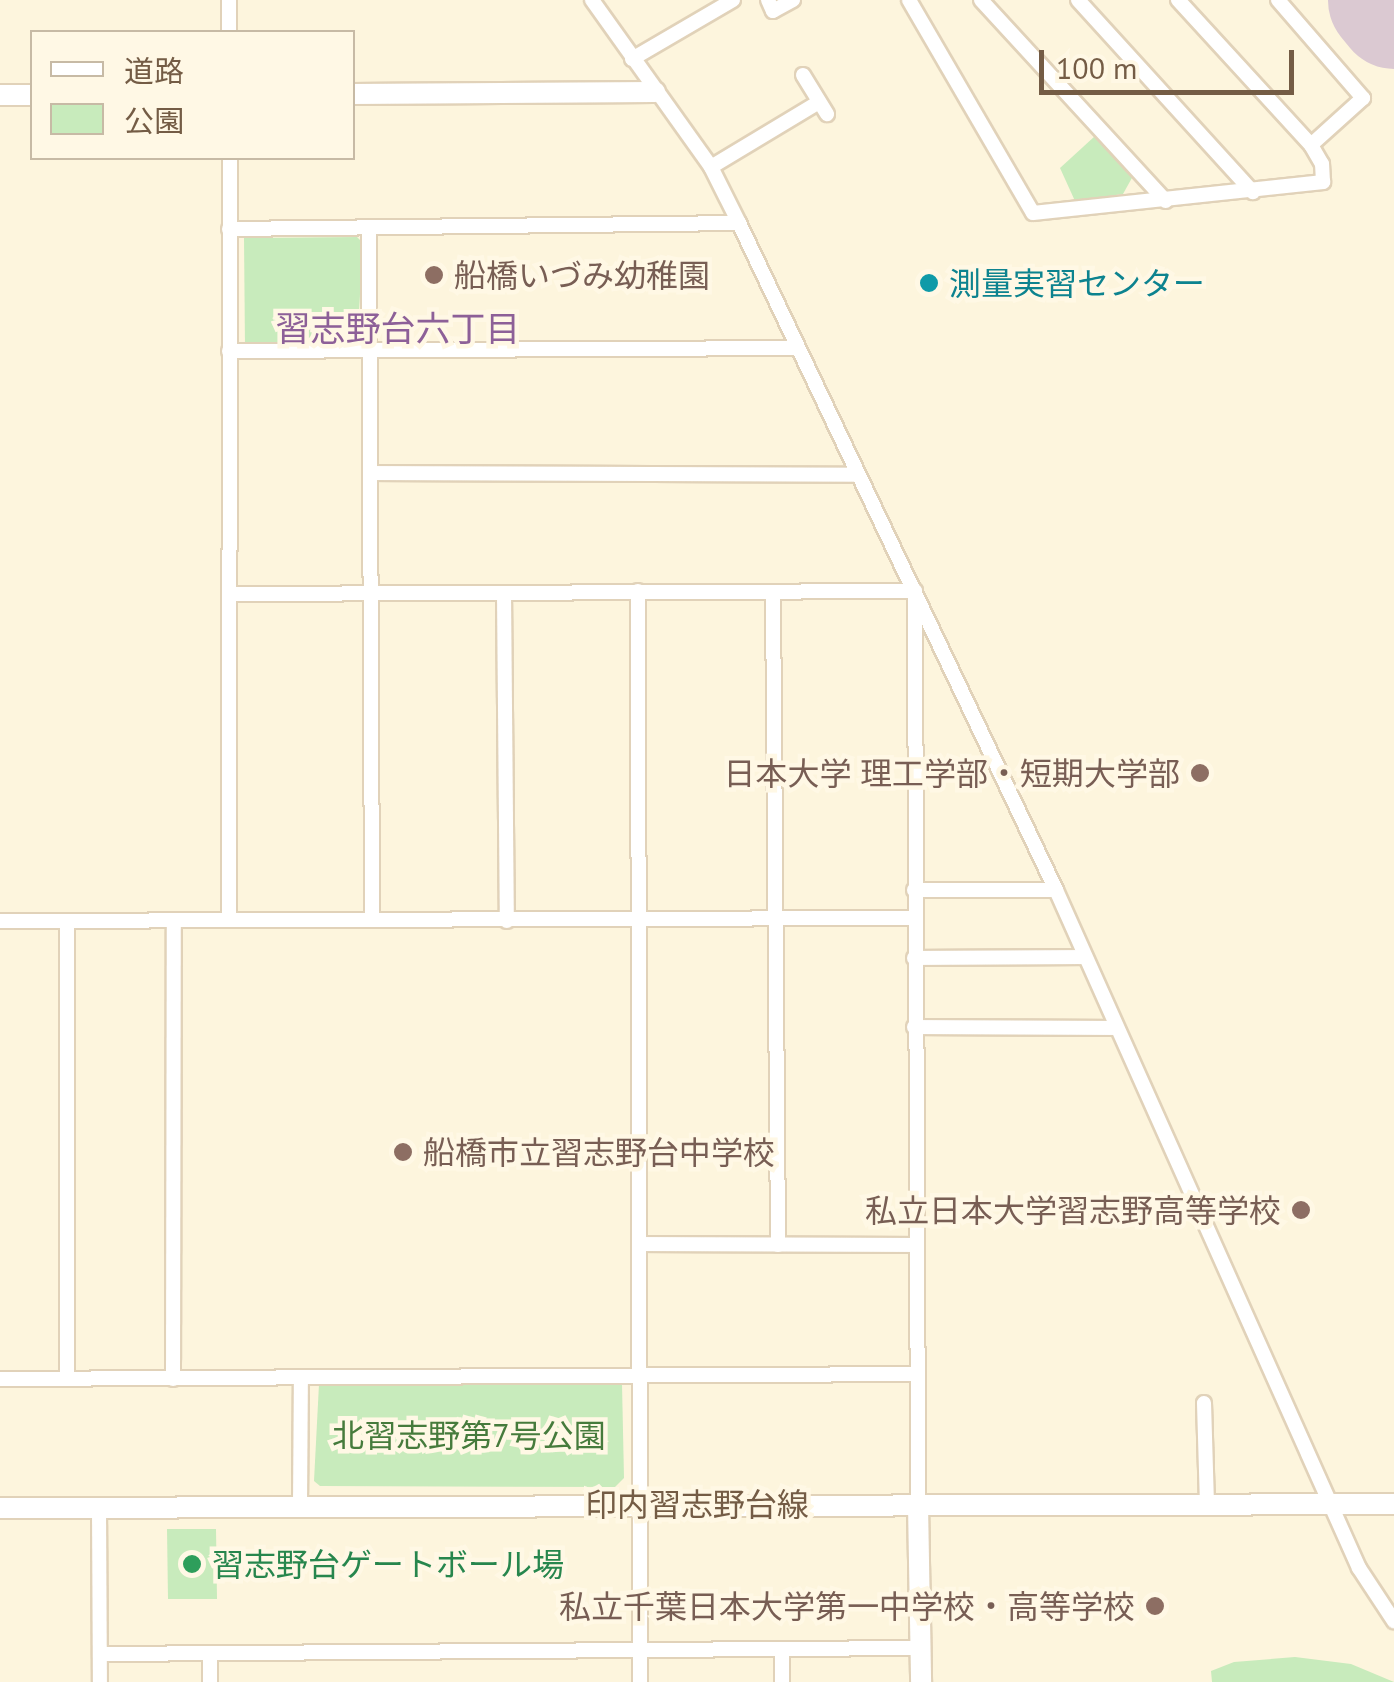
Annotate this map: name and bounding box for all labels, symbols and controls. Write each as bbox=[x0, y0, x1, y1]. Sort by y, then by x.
legend bbox=[30, 30, 355, 160]
scale bar bbox=[1044, 30, 1299, 92]
text: 100 m bbox=[1056, 48, 1137, 87]
text: 道路 bbox=[124, 51, 184, 90]
text: 公園 bbox=[124, 101, 184, 140]
place label: 船橋いづみ幼稚園 bbox=[454, 256, 710, 294]
marker: 船橋いづみ幼稚園 bbox=[423, 264, 445, 286]
place label: 測量実習センター bbox=[949, 264, 1205, 302]
marker: 測量実習センター bbox=[918, 272, 940, 294]
district label: 習志野台六丁目 bbox=[276, 307, 520, 349]
place label: 日本大学 理工学部・短期大学部 bbox=[723, 754, 1180, 792]
marker: 日本大学 理工学部・短期大学部 bbox=[1189, 762, 1211, 784]
place label: 船橋市立習志野台中学校 bbox=[423, 1133, 775, 1171]
marker: 船橋市立習志野台中学校 bbox=[392, 1141, 414, 1163]
place label: 私立日本大学習志野高等学校 bbox=[865, 1191, 1281, 1229]
marker: 私立日本大学習志野高等学校 bbox=[1290, 1199, 1312, 1221]
park label: 北習志野第7号公園 bbox=[332, 1416, 606, 1454]
street label: 印内習志野台線 bbox=[585, 1485, 809, 1523]
place label: 習志野台ゲートボール場 bbox=[212, 1545, 564, 1583]
marker: 習志野台ゲートボール場 bbox=[181, 1553, 203, 1575]
place label: 私立千葉日本大学第一中学校・高等学校 bbox=[559, 1587, 1135, 1625]
marker: 私立千葉日本大学第一中学校・高等学校 bbox=[1144, 1595, 1166, 1617]

